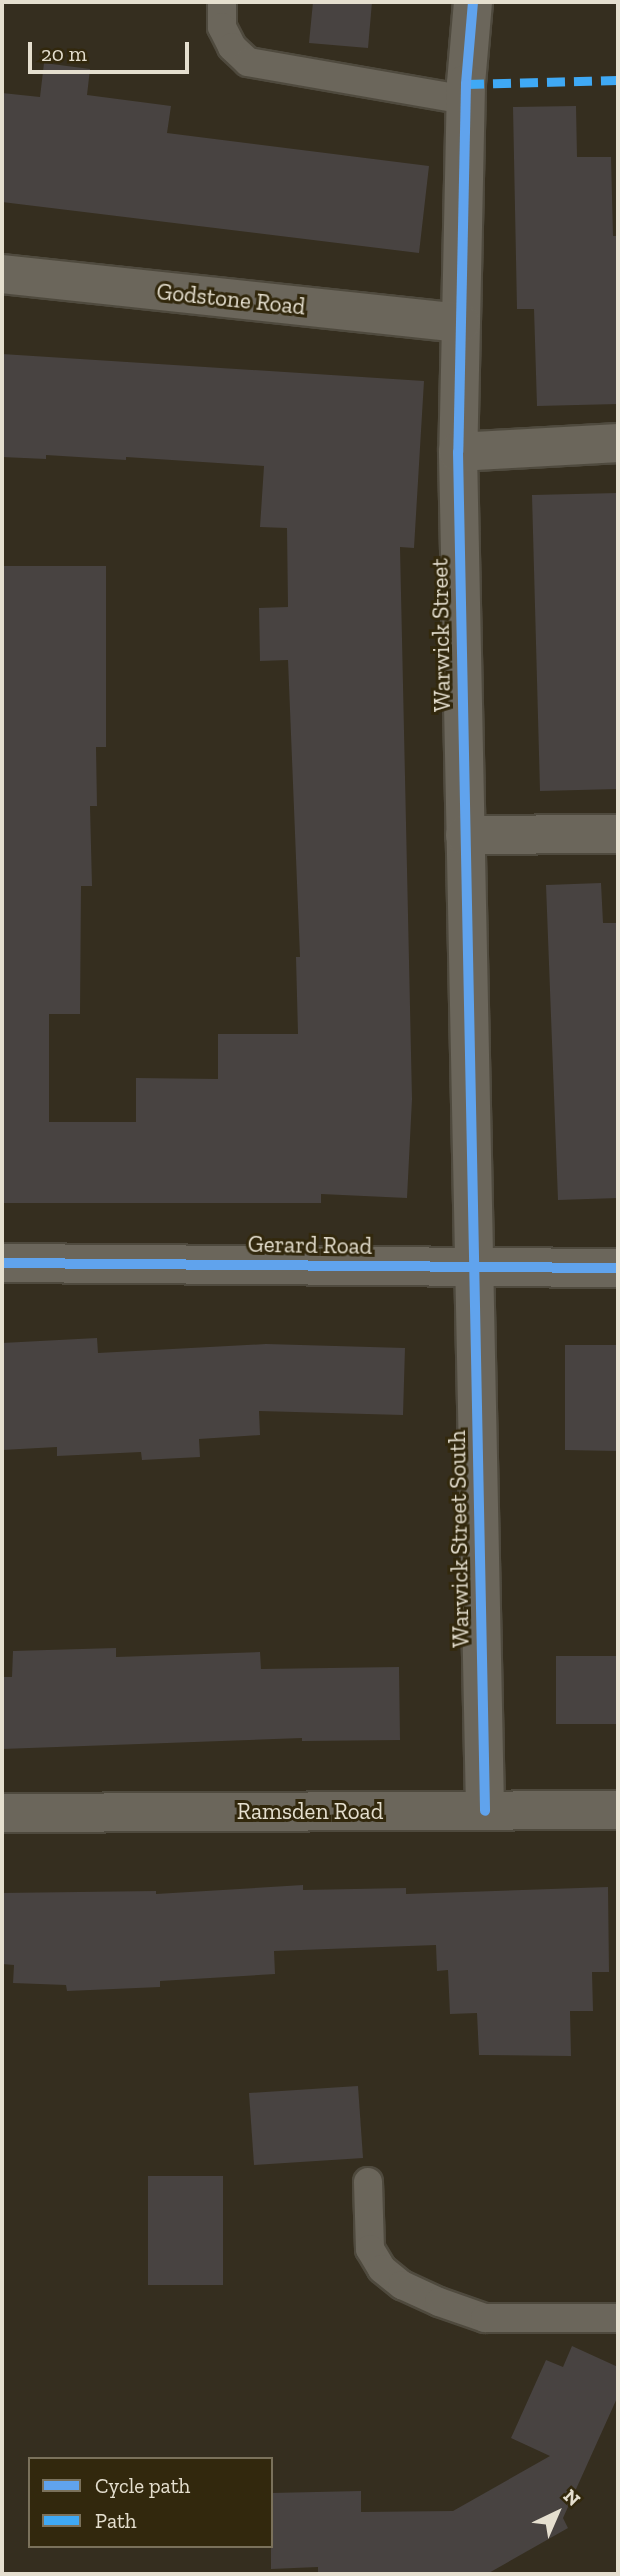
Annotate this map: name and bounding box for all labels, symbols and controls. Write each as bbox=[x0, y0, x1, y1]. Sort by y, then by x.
scale bar bbox=[32, 28, 192, 72]
text: 20 m bbox=[41, 41, 87, 66]
street label: Godstone Road bbox=[155, 277, 307, 321]
street label: Warwick Street bbox=[426, 558, 456, 712]
street label: Gerard Road bbox=[248, 1230, 372, 1260]
street label: Warwick Street South bbox=[443, 1430, 475, 1648]
street label: Ramsden Road bbox=[237, 1797, 383, 1825]
legend bbox=[28, 2457, 273, 2548]
text: Cycle path bbox=[95, 2473, 190, 2498]
north arrow bbox=[522, 2478, 592, 2548]
text: N bbox=[559, 2484, 585, 2511]
text: Path bbox=[95, 2508, 137, 2533]

